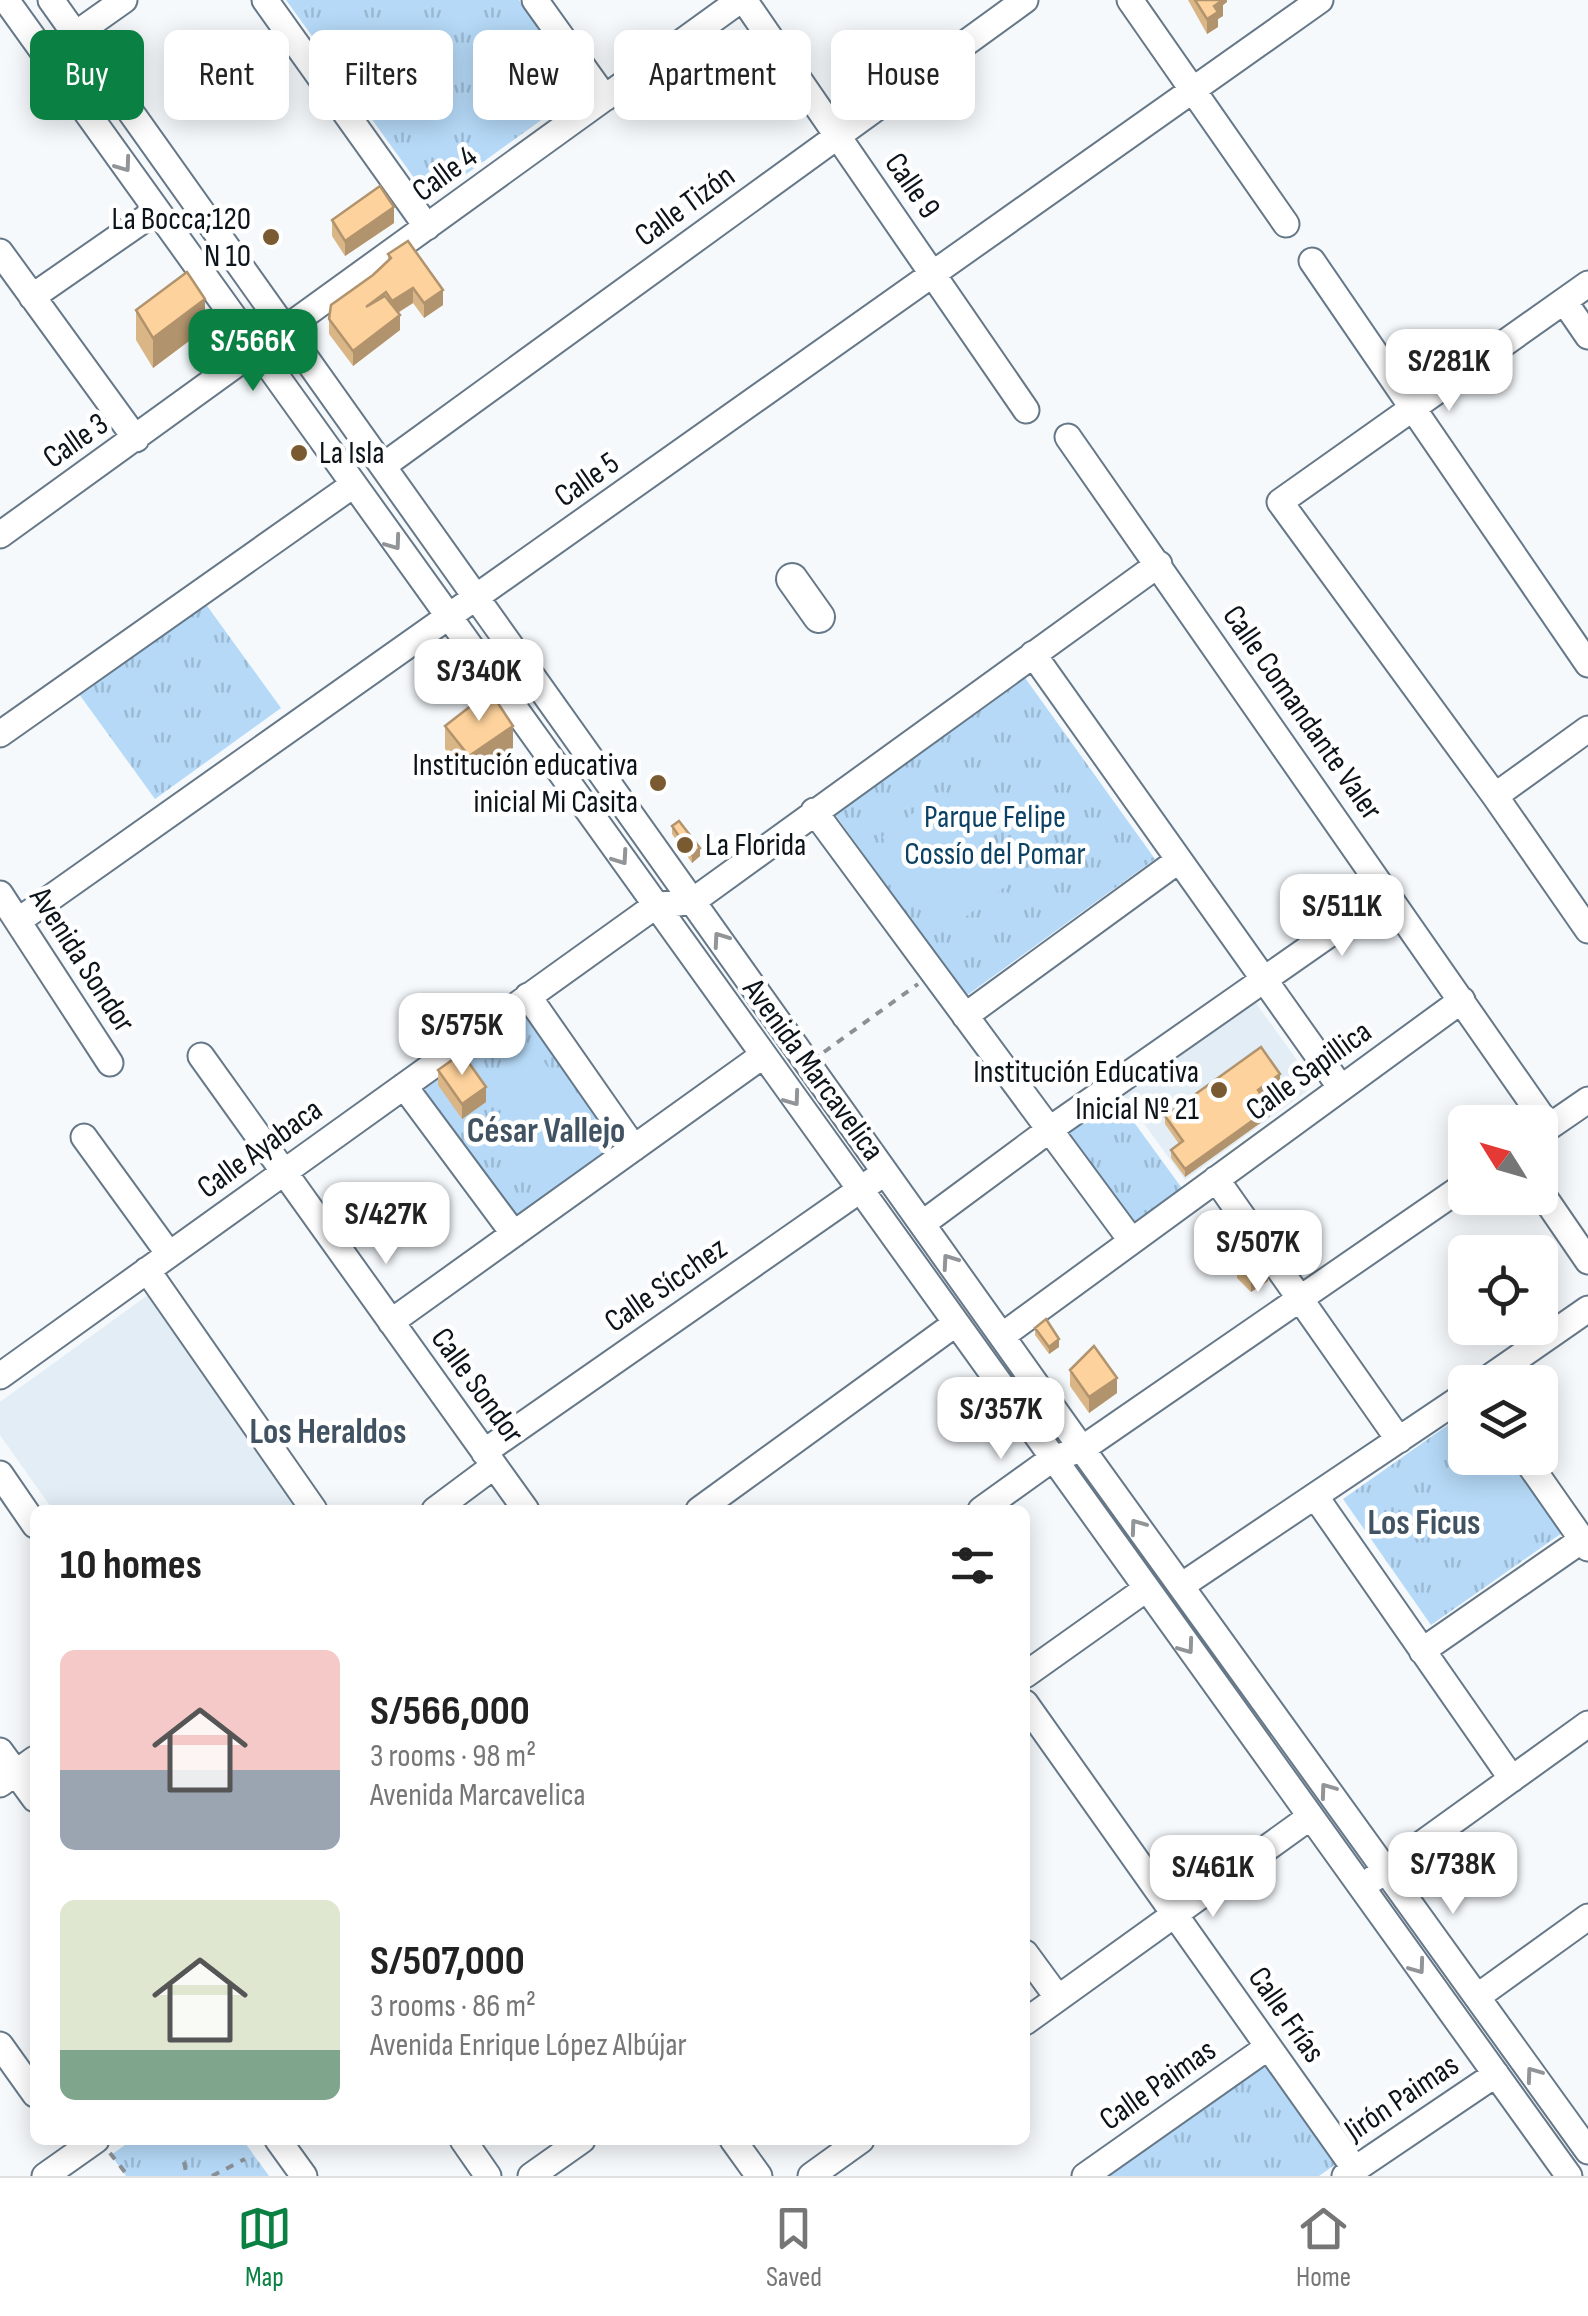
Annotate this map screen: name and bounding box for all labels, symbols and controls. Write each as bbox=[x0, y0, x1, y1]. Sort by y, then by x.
chip: Buy bbox=[30, 30, 144, 120]
chip: Rent bbox=[164, 30, 289, 120]
chip: Filters bbox=[309, 30, 453, 120]
chip: New bbox=[473, 30, 594, 120]
chip: Apartment bbox=[614, 30, 811, 120]
chip: House bbox=[831, 30, 975, 120]
street label: Calle 4 bbox=[405, 137, 485, 211]
street label: Calle 9 bbox=[876, 146, 948, 226]
one-way arrow bbox=[112, 154, 129, 172]
street label: Calle Tizón bbox=[627, 157, 743, 255]
place label: La Bocca;120 N 10 bbox=[112, 200, 251, 276]
marker: La Bocca;120 N 10 bbox=[260, 226, 282, 248]
pin: S/566K bbox=[172, 309, 334, 394]
text: S/566K bbox=[211, 322, 295, 361]
pin: S/281K bbox=[1368, 329, 1530, 414]
text: S/281K bbox=[1408, 342, 1490, 381]
street label: Calle 3 bbox=[36, 405, 116, 477]
place label: La Isla bbox=[319, 434, 384, 473]
marker: La Isla bbox=[288, 442, 310, 464]
street label: Calle 5 bbox=[547, 444, 627, 516]
one-way arrow bbox=[382, 532, 400, 550]
street label: Calle Comandante Valer bbox=[1213, 598, 1391, 828]
pin: S/340K bbox=[398, 639, 560, 724]
text: S/340K bbox=[436, 652, 522, 691]
place label: Institución educativa inicial Mi Casita bbox=[412, 746, 638, 822]
marker: Institución educativa inicial Mi Casita bbox=[647, 772, 669, 794]
park label: Parque Felipe Cossío del Pomar bbox=[904, 798, 1086, 874]
place label: La Florida bbox=[705, 826, 806, 865]
marker: La Florida bbox=[674, 834, 696, 856]
one-way arrow bbox=[609, 847, 628, 866]
pin: S/511K bbox=[1261, 874, 1423, 959]
street label: Avenida Sondor bbox=[20, 879, 143, 1040]
text: S/511K bbox=[1302, 887, 1382, 926]
one-way arrow bbox=[714, 932, 732, 951]
street label: Avenida Marcavelica bbox=[733, 971, 892, 1169]
pin: S/575K bbox=[381, 993, 543, 1078]
text: S/575K bbox=[421, 1006, 503, 1045]
street label: Calle Sapillica bbox=[1239, 1012, 1379, 1130]
place label: Institución Educativa Inicial Nº 21 bbox=[973, 1053, 1199, 1129]
marker: Institución Educativa Inicial Nº 21 bbox=[1208, 1079, 1230, 1101]
one-way arrow bbox=[781, 1088, 799, 1106]
street label: Calle Ayabaca bbox=[190, 1091, 330, 1207]
north arrow bbox=[1448, 1105, 1558, 1215]
map controls bbox=[1448, 1105, 1558, 1475]
district label: César Vallejo bbox=[467, 1110, 625, 1153]
pin: S/427K bbox=[305, 1182, 467, 1267]
text: S/427K bbox=[345, 1195, 427, 1234]
pin: S/507K bbox=[1177, 1210, 1339, 1295]
text: S/507K bbox=[1216, 1223, 1300, 1262]
street label: Calle Sícchez bbox=[597, 1229, 735, 1341]
button: locate bbox=[1448, 1235, 1558, 1345]
one-way arrow bbox=[943, 1254, 961, 1273]
street label: Calle Sondor bbox=[422, 1320, 532, 1452]
button: layers bbox=[1448, 1365, 1558, 1475]
pin: S/357K bbox=[920, 1377, 1082, 1462]
text: S/357K bbox=[959, 1390, 1043, 1429]
district label: Los Heraldos bbox=[249, 1411, 407, 1454]
district label: Los Ficus bbox=[1367, 1502, 1481, 1545]
one-way arrow bbox=[1132, 1519, 1149, 1537]
icon: filters bbox=[945, 1538, 1000, 1593]
text: 10 homes bbox=[60, 1540, 202, 1591]
one-way arrow bbox=[1175, 1635, 1194, 1654]
text: S/566,000 bbox=[370, 1686, 530, 1737]
icon: home bbox=[140, 1690, 260, 1810]
text: 3 rooms · 98 m² bbox=[370, 1737, 536, 1776]
text: Avenida Marcavelica bbox=[370, 1776, 585, 1815]
one-way arrow bbox=[1321, 1782, 1340, 1801]
pin: S/738K bbox=[1372, 1832, 1534, 1917]
pin: S/461K bbox=[1132, 1835, 1294, 1920]
text: S/738K bbox=[1410, 1845, 1496, 1884]
text: S/461K bbox=[1172, 1848, 1254, 1887]
text: S/507,000 bbox=[370, 1936, 525, 1987]
icon: home bbox=[140, 1940, 260, 2060]
one-way arrow bbox=[1407, 1956, 1424, 1974]
street label: Calle Frías bbox=[1239, 1959, 1333, 2071]
text: 3 rooms · 86 m² bbox=[370, 1987, 536, 2026]
text: Avenida Enrique López Albújar bbox=[370, 2026, 687, 2065]
street label: Calle Paimas bbox=[1092, 2031, 1224, 2139]
street label: Jirón Paimas bbox=[1337, 2046, 1466, 2151]
one-way arrow bbox=[1527, 2067, 1544, 2085]
tab: Map bbox=[237, 2201, 292, 2294]
tab: Saved bbox=[766, 2201, 822, 2294]
tab: Home bbox=[1296, 2201, 1351, 2294]

